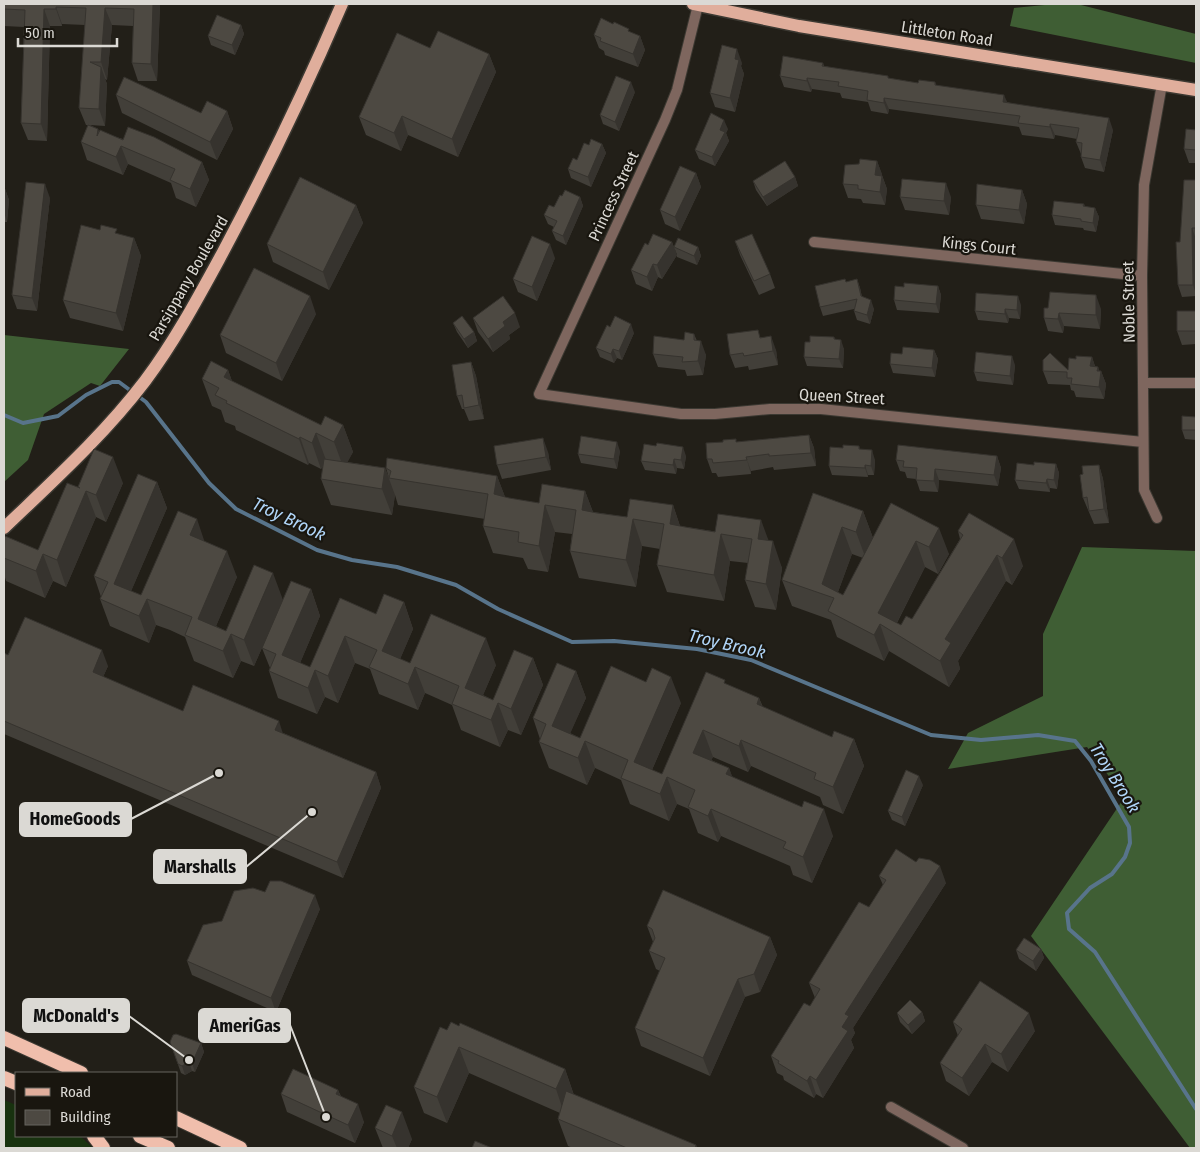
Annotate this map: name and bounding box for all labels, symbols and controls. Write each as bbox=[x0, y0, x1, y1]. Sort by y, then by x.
scale bar bbox=[18, 15, 116, 47]
street label: Littleton Road bbox=[900, 17, 994, 50]
text: 50 m bbox=[25, 24, 55, 42]
street label: Princess Street bbox=[584, 147, 643, 244]
street label: Parsippany Boulevard bbox=[145, 212, 232, 344]
street label: Kings Court bbox=[941, 232, 1018, 259]
street label: Noble Street bbox=[1118, 260, 1139, 343]
street label: Queen Street bbox=[799, 385, 886, 408]
water label: Troy Brook bbox=[249, 492, 329, 546]
water label: Troy Brook bbox=[686, 624, 768, 664]
water label: Troy Brook bbox=[1085, 739, 1145, 817]
callout: HomeGoods bbox=[20, 803, 131, 836]
text: HomeGoods bbox=[30, 808, 121, 830]
callout: Marshalls bbox=[154, 850, 246, 883]
text: Marshalls bbox=[164, 856, 236, 878]
callout: McDonald's bbox=[23, 999, 129, 1032]
text: McDonald's bbox=[33, 1005, 119, 1027]
callout: AmeriGas bbox=[199, 1009, 290, 1042]
text: AmeriGas bbox=[208, 1015, 281, 1037]
legend bbox=[15, 1072, 178, 1137]
text: Road bbox=[60, 1083, 91, 1101]
text: Building bbox=[60, 1108, 111, 1126]

